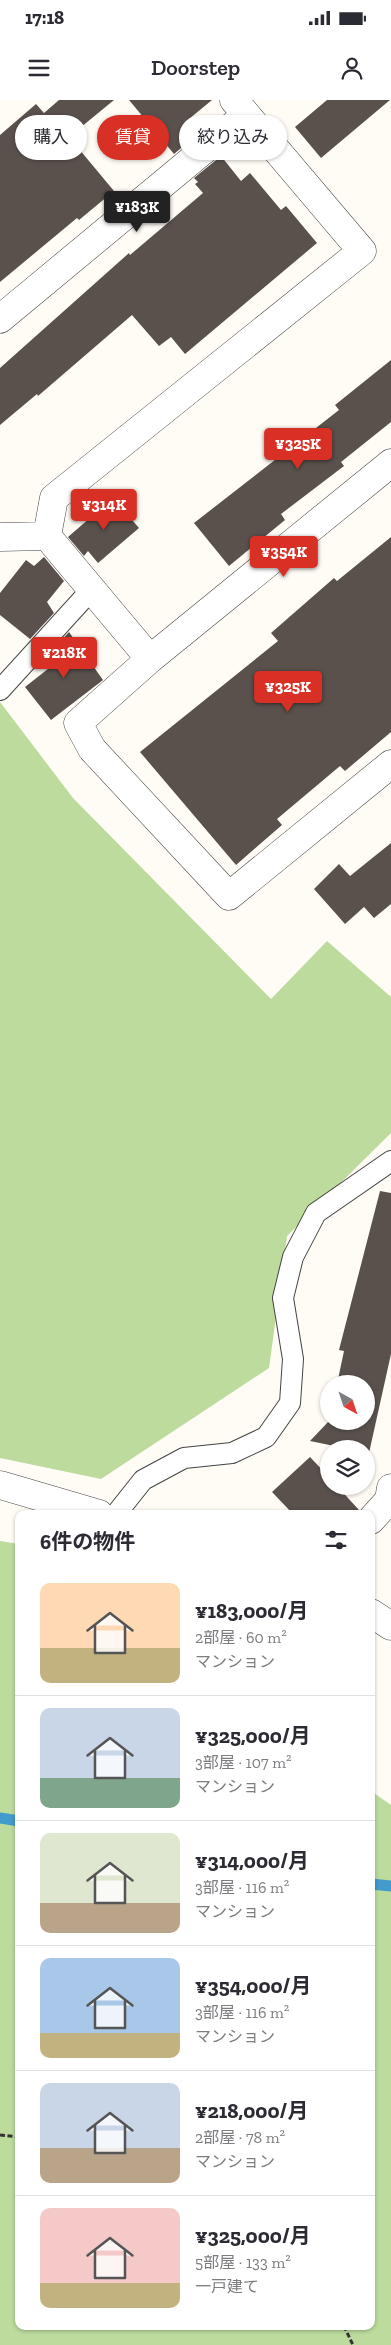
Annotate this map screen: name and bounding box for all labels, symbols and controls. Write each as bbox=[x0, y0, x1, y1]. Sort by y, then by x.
text: 17:18 bbox=[25, 6, 64, 29]
icon: menu bbox=[25, 54, 53, 82]
text: Doorstep bbox=[151, 54, 240, 81]
icon: person bbox=[338, 54, 366, 82]
chip: 購入 bbox=[15, 115, 87, 160]
chip: 賃貸 bbox=[97, 115, 169, 160]
chip: 絞り込み bbox=[179, 115, 287, 160]
pin: ¥183K bbox=[102, 190, 172, 233]
text: ¥183K bbox=[115, 197, 159, 216]
pin: ¥325K bbox=[263, 428, 333, 470]
text: ¥325K bbox=[275, 434, 321, 453]
pin: ¥314K bbox=[69, 488, 139, 531]
text: ¥314K bbox=[82, 495, 126, 514]
pin: ¥354K bbox=[249, 536, 319, 578]
text: ¥354K bbox=[261, 542, 307, 561]
pin: ¥218K bbox=[29, 636, 99, 679]
text: ¥218K bbox=[42, 643, 86, 662]
pin: ¥325K bbox=[253, 670, 323, 713]
text: ¥325K bbox=[265, 677, 311, 696]
north arrow bbox=[320, 1375, 375, 1430]
map controls bbox=[320, 1375, 375, 1495]
button: layers bbox=[320, 1440, 375, 1495]
icon: filters bbox=[322, 1526, 350, 1554]
text: 6件の物件 bbox=[40, 1529, 135, 1554]
text: ¥183,000/月 bbox=[195, 1598, 308, 1623]
icon: home bbox=[80, 1603, 140, 1663]
text: 2部屋 · 60 m² bbox=[195, 1628, 287, 1647]
text: マンション bbox=[195, 1652, 275, 1671]
text: ¥325,000/月 bbox=[195, 1723, 311, 1748]
icon: home bbox=[80, 1728, 140, 1788]
text: 3部屋 · 107 m² bbox=[195, 1753, 292, 1772]
text: マンション bbox=[195, 1777, 275, 1796]
text: ¥314,000/月 bbox=[195, 1848, 309, 1873]
icon: home bbox=[80, 1853, 140, 1913]
text: 3部屋 · 116 m² bbox=[195, 1878, 289, 1897]
text: マンション bbox=[195, 1902, 275, 1921]
text: ¥354,000/月 bbox=[195, 1973, 311, 1998]
icon: home bbox=[80, 1978, 140, 2038]
text: 3部屋 · 116 m² bbox=[195, 2003, 289, 2022]
text: マンション bbox=[195, 2027, 275, 2046]
text: ¥218,000/月 bbox=[195, 2098, 308, 2123]
icon: home bbox=[80, 2103, 140, 2163]
text: 2部屋 · 78 m² bbox=[195, 2128, 285, 2147]
text: マンション bbox=[195, 2152, 275, 2171]
text: ¥325,000/月 bbox=[195, 2223, 311, 2248]
icon: home bbox=[80, 2228, 140, 2288]
text: 5部屋 · 133 m² bbox=[195, 2253, 291, 2272]
text: 一戸建て bbox=[195, 2277, 259, 2296]

